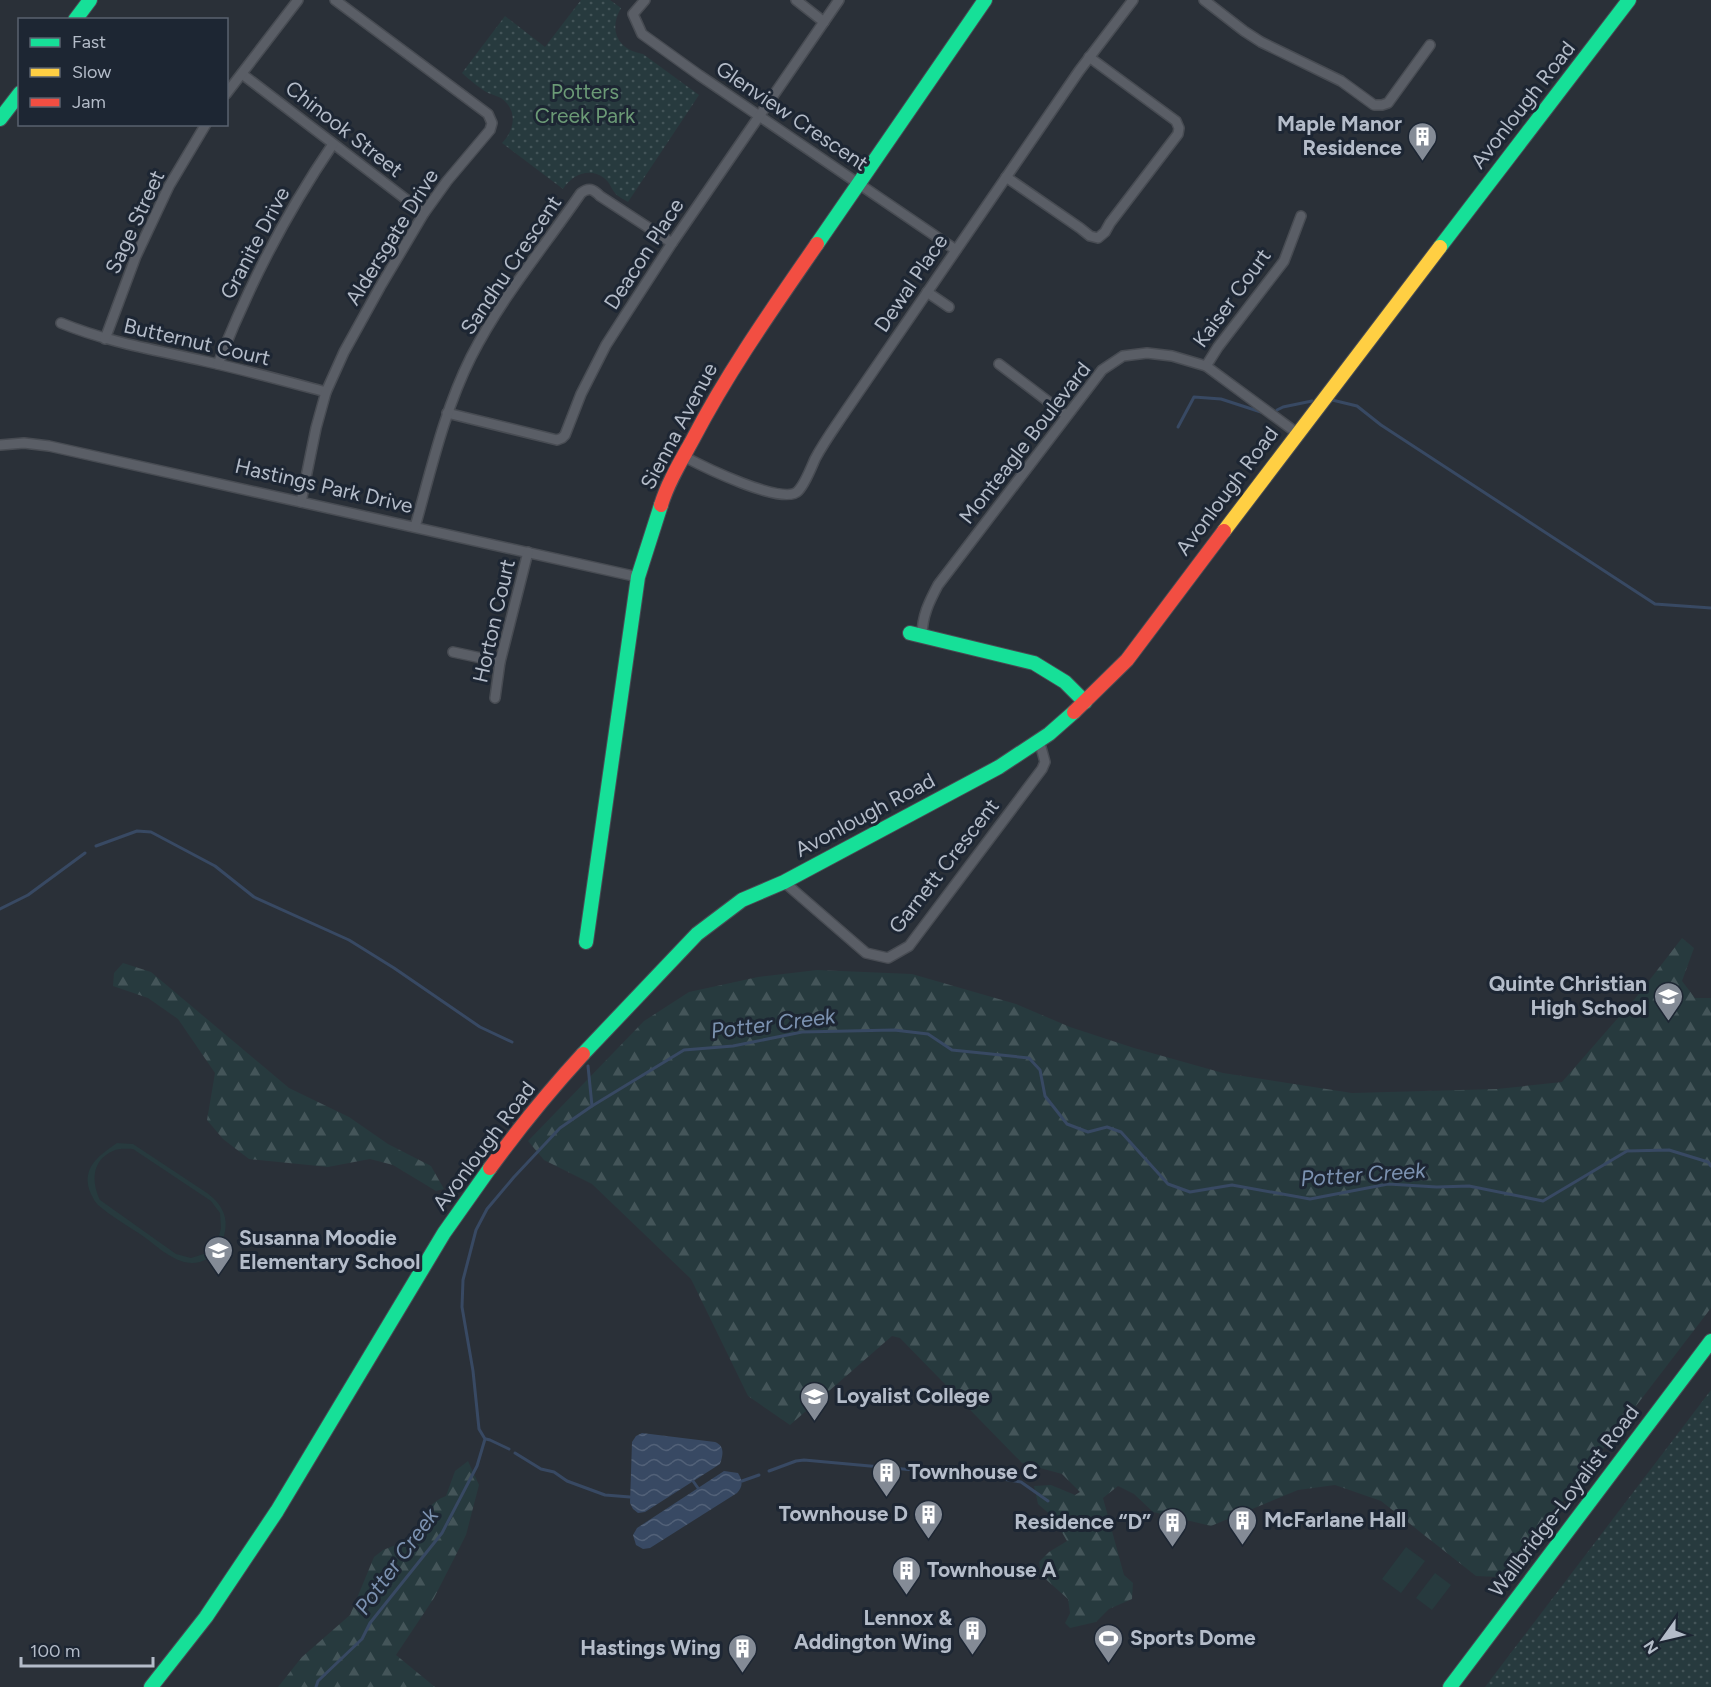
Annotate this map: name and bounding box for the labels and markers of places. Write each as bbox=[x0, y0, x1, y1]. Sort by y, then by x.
place label: Maple Manor Residence bbox=[1277, 111, 1402, 160]
building icon: Maple Manor Residence bbox=[1407, 120, 1439, 162]
place label: Quinte Christian High School bbox=[1489, 971, 1647, 1020]
school or university icon: Quinte Christian High School bbox=[1652, 980, 1684, 1022]
place label: Susanna Moodie Elementary School bbox=[239, 1225, 420, 1274]
school or university icon: Susanna Moodie Elementary School bbox=[202, 1234, 234, 1276]
school or university icon: Loyalist College bbox=[799, 1380, 831, 1422]
place label: Loyalist College bbox=[836, 1383, 990, 1408]
building icon: Townhouse C bbox=[871, 1456, 903, 1498]
place label: Townhouse C bbox=[908, 1459, 1038, 1484]
building icon: Townhouse D bbox=[913, 1498, 945, 1540]
place label: Townhouse D bbox=[779, 1501, 908, 1526]
building icon: McFarlane Hall bbox=[1227, 1504, 1259, 1546]
building icon: Residence “D” bbox=[1156, 1506, 1188, 1548]
place label: McFarlane Hall bbox=[1264, 1507, 1406, 1532]
place label: Residence “D” bbox=[1014, 1509, 1151, 1534]
building icon: Townhouse A bbox=[890, 1554, 922, 1596]
place label: Townhouse A bbox=[927, 1557, 1057, 1582]
place label: Lennox & Addington Wing bbox=[794, 1605, 952, 1654]
building icon: Lennox & Addington Wing bbox=[957, 1614, 989, 1656]
sports icon: Sports Dome bbox=[1093, 1622, 1125, 1664]
place label: Sports Dome bbox=[1130, 1625, 1256, 1650]
building icon: Hastings Wing bbox=[726, 1632, 758, 1674]
place label: Hastings Wing bbox=[580, 1635, 721, 1660]

